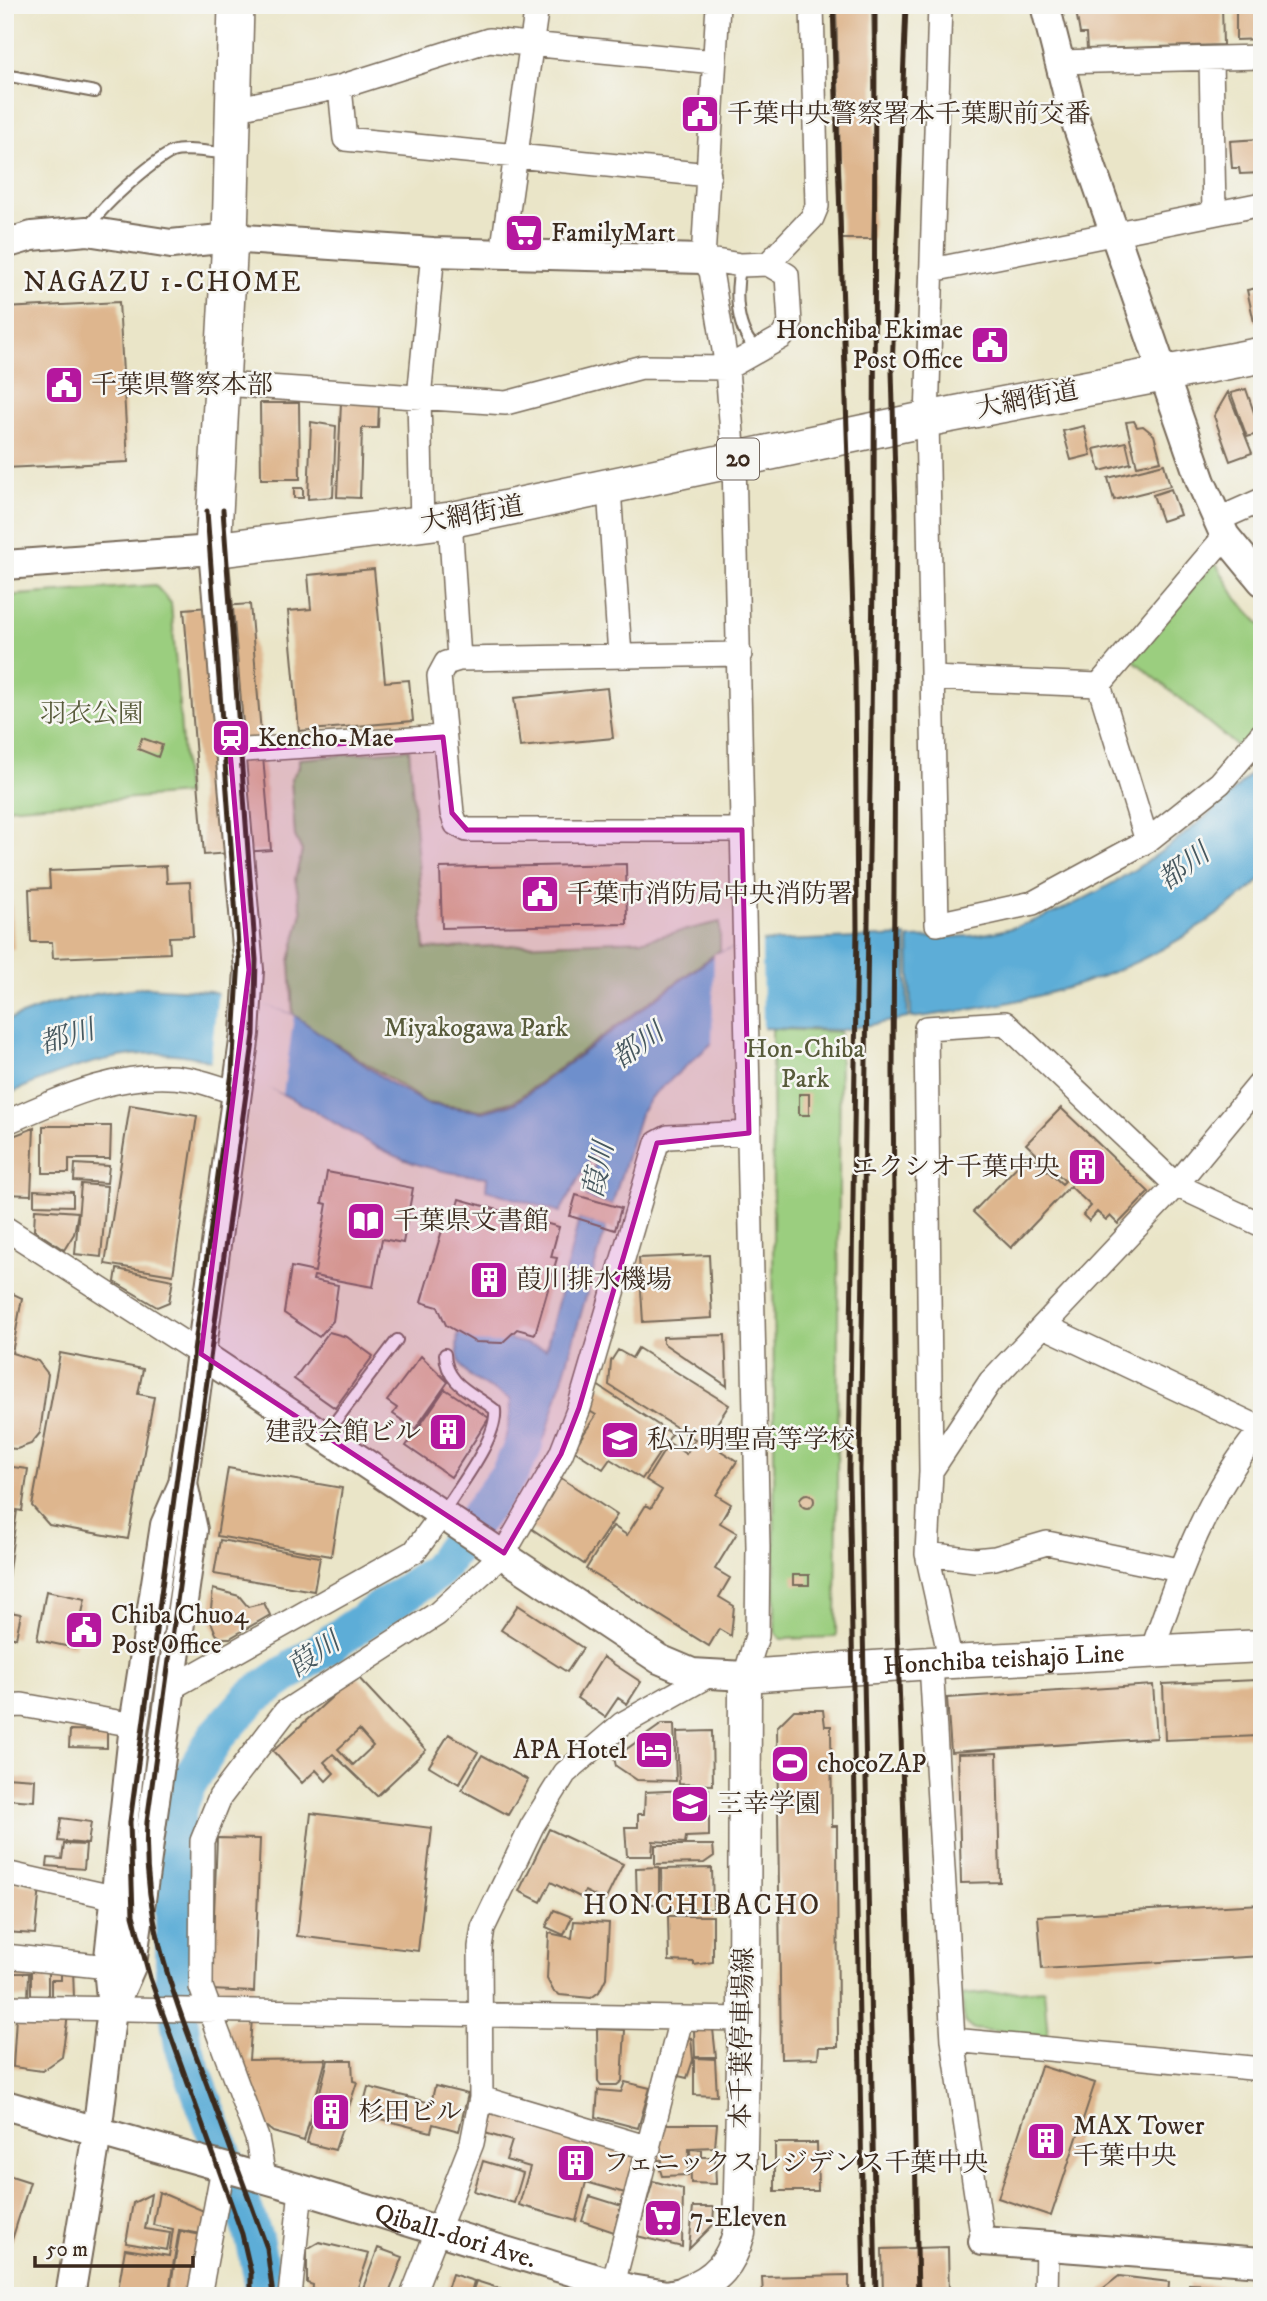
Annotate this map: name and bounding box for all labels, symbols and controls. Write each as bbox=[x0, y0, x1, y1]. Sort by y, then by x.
public building icon: 千葉中央警察署本千葉駅前交番 bbox=[679, 93, 721, 135]
place label: 千葉中央警察署本千葉駅前交番 bbox=[727, 98, 1091, 131]
supermarket icon: FamilyMart bbox=[503, 212, 545, 254]
place label: FamilyMart bbox=[551, 217, 676, 250]
district label: NAGAZU 1-CHOME bbox=[23, 265, 303, 300]
place label: Honchiba Ekimae Post Office bbox=[776, 314, 963, 377]
public building icon: Honchiba Ekimae Post Office bbox=[969, 324, 1011, 366]
public building icon: 千葉県警察本部 bbox=[43, 364, 85, 406]
place label: 千葉県警察本部 bbox=[91, 369, 273, 402]
street label: 大網街道 bbox=[973, 374, 1081, 426]
road number: 20 bbox=[717, 438, 759, 480]
street label: 大網街道 bbox=[418, 490, 526, 540]
park label: 羽衣公園 bbox=[40, 698, 144, 731]
station icon: Kencho-Mae bbox=[210, 717, 252, 759]
place label: Kencho-Mae bbox=[258, 722, 394, 755]
water label: 都川 bbox=[1151, 834, 1219, 898]
public building icon: 千葉市消防局中央消防署 bbox=[519, 873, 561, 915]
place label: 千葉市消防局中央消防署 bbox=[567, 878, 853, 911]
water label: 都川 bbox=[35, 1011, 102, 1062]
park label: Miyakogawa Park bbox=[384, 1012, 568, 1045]
water label: 都川 bbox=[605, 1014, 673, 1077]
park label: Hon-Chiba Park bbox=[745, 1033, 865, 1096]
water label: 葭川 bbox=[576, 1136, 623, 1201]
building icon: エクシオ千葉中央 bbox=[1066, 1146, 1108, 1188]
place label: エクシオ千葉中央 bbox=[852, 1151, 1060, 1184]
library icon: 千葉県文書館 bbox=[345, 1200, 387, 1242]
place label: 千葉県文書館 bbox=[393, 1205, 549, 1238]
building icon: 葭川排水機場 bbox=[468, 1259, 510, 1301]
place label: 葭川排水機場 bbox=[516, 1264, 672, 1297]
building icon: 建設会館ビル bbox=[427, 1411, 469, 1453]
place label: 建設会館ビル bbox=[265, 1416, 421, 1449]
school or university icon: 私立明聖高等学校 bbox=[599, 1419, 641, 1461]
place label: 私立明聖高等学校 bbox=[647, 1424, 855, 1457]
place label: Chiba Chuo4 Post Office bbox=[111, 1599, 249, 1662]
public building icon: Chiba Chuo4 Post Office bbox=[63, 1609, 105, 1651]
water label: 葭川 bbox=[281, 1623, 349, 1685]
street label: Honchiba teishajō Line bbox=[882, 1637, 1125, 1683]
hotel icon: APA Hotel bbox=[633, 1729, 675, 1771]
place label: APA Hotel bbox=[513, 1734, 627, 1767]
sports icon: chocoZAP bbox=[769, 1743, 811, 1785]
place label: chocoZAP bbox=[817, 1748, 926, 1781]
school or university icon: 三幸学園 bbox=[669, 1783, 711, 1825]
place label: 三幸学園 bbox=[717, 1788, 821, 1821]
district label: HONCHIBACHO bbox=[583, 1888, 821, 1923]
street label: 本千葉停車場線 bbox=[725, 1947, 761, 2129]
building icon: 杉田ビル bbox=[310, 2091, 352, 2133]
place label: 杉田ビル bbox=[358, 2096, 462, 2129]
place label: MAX Tower 千葉中央 bbox=[1073, 2110, 1205, 2173]
building icon: MAX Tower 千葉中央 bbox=[1025, 2120, 1067, 2162]
building icon: フェニックスレジデンス千葉中央 bbox=[555, 2142, 597, 2184]
place label: フェニックスレジデンス千葉中央 bbox=[603, 2147, 988, 2180]
street label: Qiball-dori Ave. bbox=[370, 2196, 540, 2276]
supermarket icon: 7-Eleven bbox=[642, 2197, 684, 2239]
place label: 7-Eleven bbox=[690, 2202, 787, 2235]
scale bar bbox=[35, 2224, 192, 2268]
text: 50 m bbox=[46, 2237, 88, 2263]

